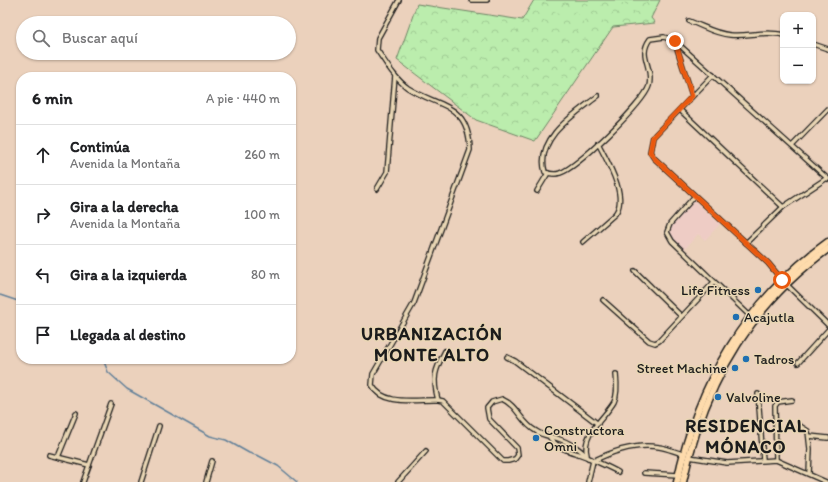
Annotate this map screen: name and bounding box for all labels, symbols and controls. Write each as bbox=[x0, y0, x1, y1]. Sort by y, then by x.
map controls bbox=[780, 12, 816, 84]
button: + bbox=[780, 12, 816, 48]
search box bbox=[16, 16, 296, 60]
icon: search bbox=[30, 27, 52, 49]
text: Buscar aquí bbox=[62, 29, 138, 47]
route end bbox=[666, 32, 684, 50]
button: − bbox=[780, 48, 816, 84]
text: 6 min bbox=[32, 88, 73, 108]
text: A pie · 440 m bbox=[206, 91, 280, 106]
text: Continúa bbox=[70, 138, 130, 156]
icon: ahead bbox=[32, 144, 54, 166]
text: 260 m bbox=[244, 147, 280, 162]
text: Avenida la Montaña bbox=[70, 156, 180, 171]
text: Gira a la derecha bbox=[70, 198, 179, 216]
icon: right bbox=[32, 204, 54, 226]
text: 100 m bbox=[244, 207, 280, 222]
text: Avenida la Montaña bbox=[70, 216, 180, 231]
icon: left bbox=[32, 264, 54, 286]
text: Gira a la izquierda bbox=[70, 266, 187, 284]
text: 80 m bbox=[251, 267, 280, 282]
route start bbox=[773, 271, 791, 289]
place label: Life Fitness bbox=[681, 282, 750, 299]
marker: Life Fitness bbox=[753, 285, 763, 295]
place label: Acajutla bbox=[744, 309, 795, 326]
marker: Acajutla bbox=[731, 312, 741, 322]
district label: URBANIZACIÓN MONTE ALTO bbox=[361, 323, 503, 366]
icon: arrive bbox=[32, 324, 54, 346]
text: Llegada al destino bbox=[70, 326, 186, 344]
place label: Tadros bbox=[754, 351, 794, 368]
marker: Tadros bbox=[741, 354, 751, 364]
place label: Street Machine bbox=[637, 360, 727, 377]
marker: Street Machine bbox=[730, 363, 740, 373]
place label: Valvoline bbox=[726, 389, 781, 406]
marker: Valvoline bbox=[713, 392, 723, 402]
district label: RESIDENCIAL MÓNACO bbox=[685, 415, 807, 458]
place label: Constructora Omni bbox=[544, 422, 625, 455]
marker: Constructora Omni bbox=[531, 433, 541, 443]

